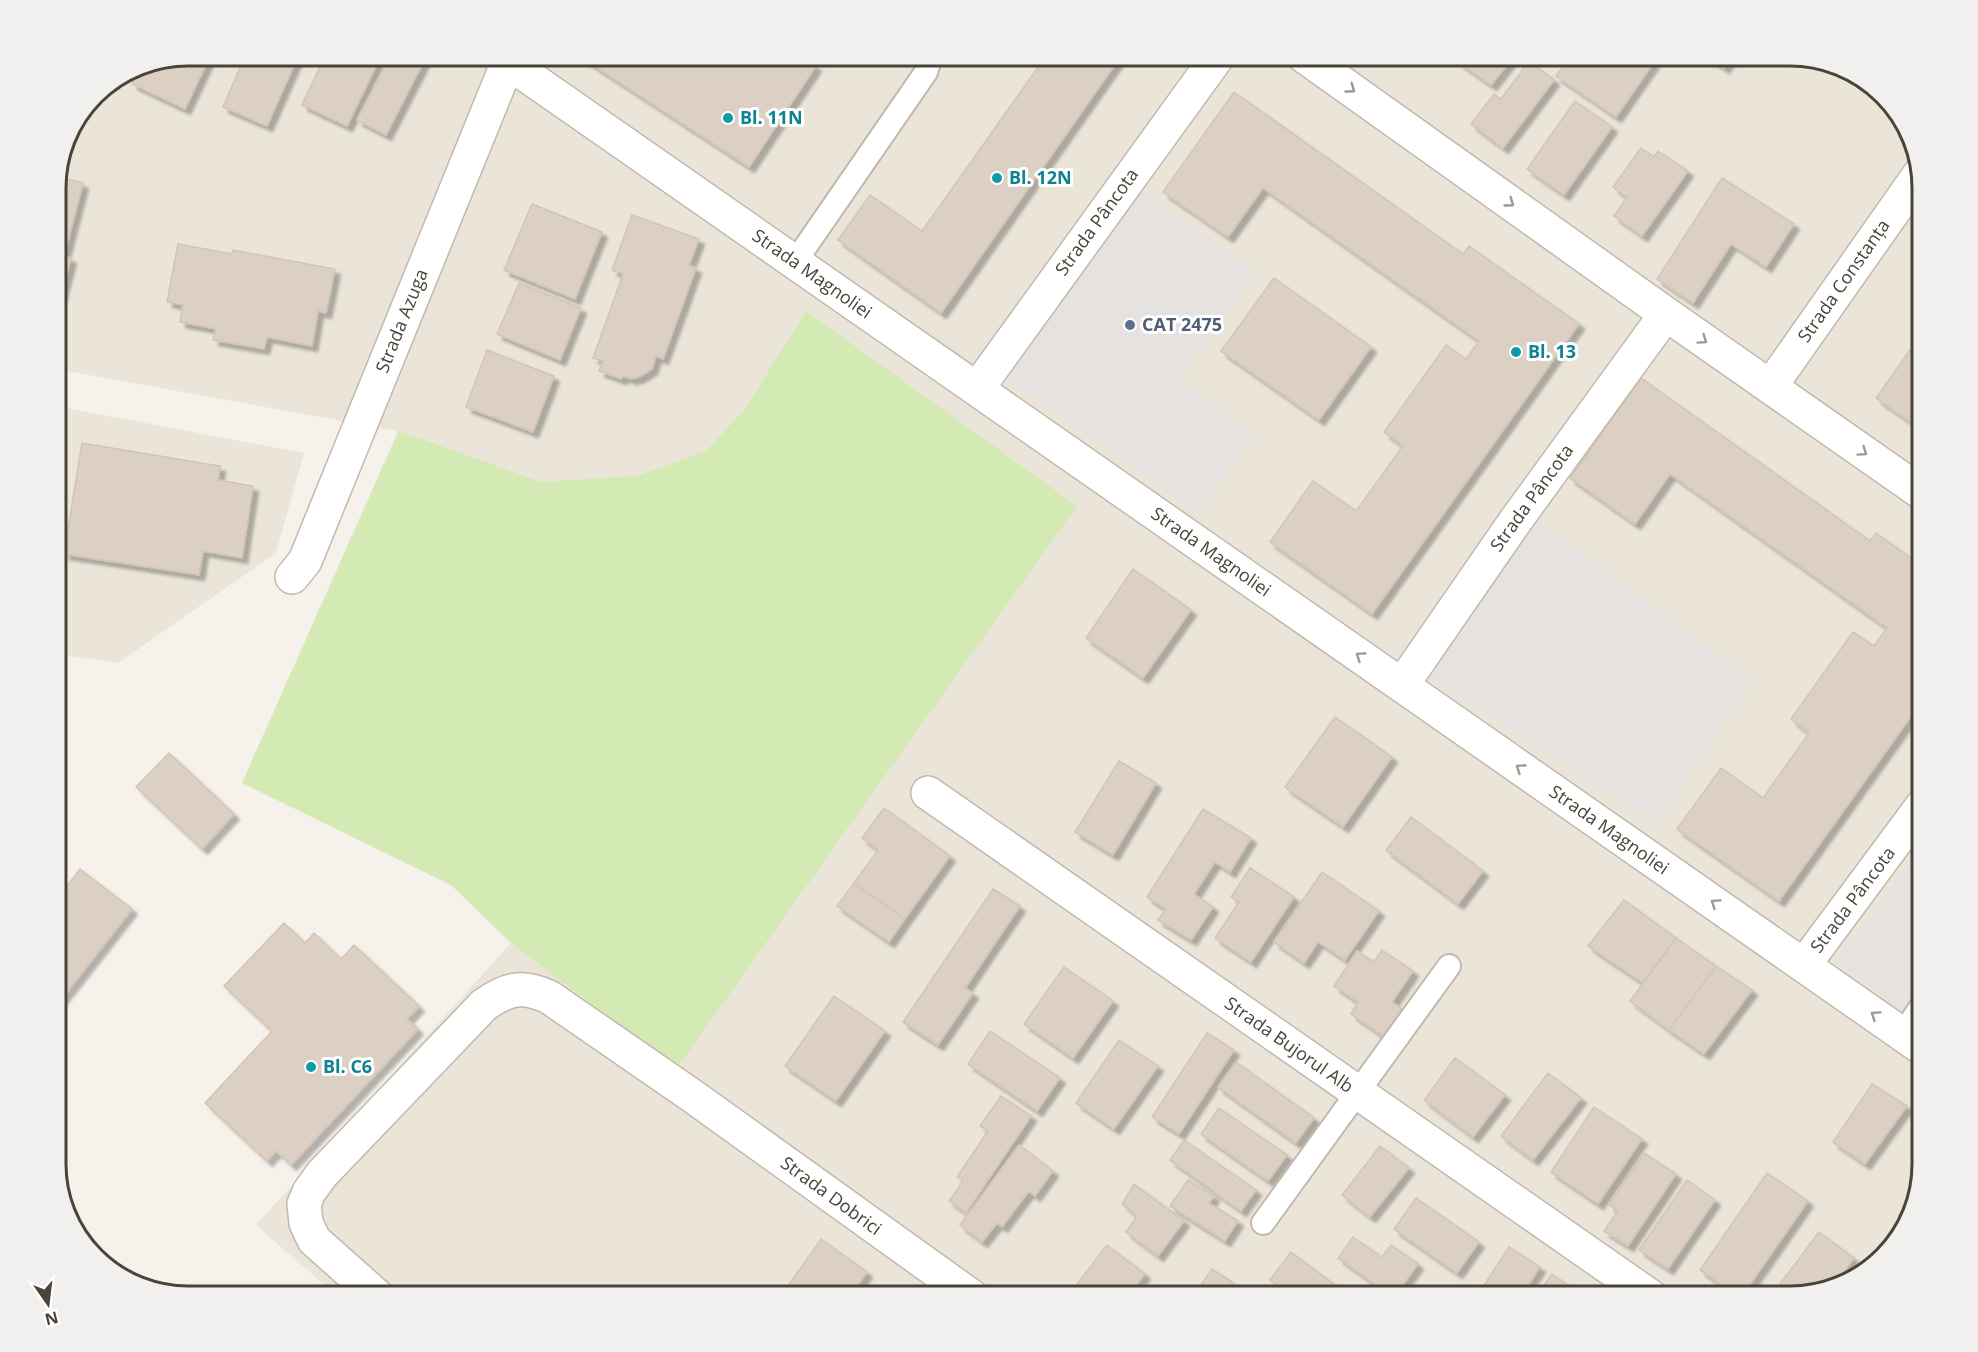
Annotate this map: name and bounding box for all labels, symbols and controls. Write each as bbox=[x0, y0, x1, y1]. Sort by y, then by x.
one-way arrow bbox=[1345, 82, 1356, 93]
place label: Bl. 11N bbox=[740, 105, 803, 129]
marker: Bl. 11N bbox=[721, 111, 735, 125]
street label: Strada Pâncota bbox=[1049, 163, 1143, 280]
place label: Bl. 12N bbox=[1009, 165, 1072, 189]
marker: Bl. 12N bbox=[990, 171, 1004, 185]
one-way arrow bbox=[1503, 196, 1514, 207]
street label: Strada Constanța bbox=[1792, 214, 1895, 347]
street label: Strada Magnoliei bbox=[748, 223, 877, 323]
street label: Strada Azuga bbox=[369, 265, 433, 376]
place label: CAT 2475 bbox=[1142, 312, 1222, 336]
marker: CAT 2475 bbox=[1123, 318, 1137, 332]
one-way arrow bbox=[1696, 333, 1707, 344]
place label: Bl. 13 bbox=[1528, 339, 1576, 363]
marker: Bl. 13 bbox=[1509, 345, 1523, 359]
street label: Strada Pâncota bbox=[1484, 439, 1578, 556]
one-way arrow bbox=[1856, 445, 1867, 456]
street label: Strada Magnoliei bbox=[1147, 501, 1276, 601]
one-way arrow bbox=[1356, 652, 1367, 663]
one-way arrow bbox=[1516, 764, 1527, 775]
street label: Strada Magnoliei bbox=[1545, 779, 1674, 879]
street label: Strada Pâncota bbox=[1804, 841, 1900, 957]
one-way arrow bbox=[1710, 899, 1721, 910]
street label: Strada Bujorul Alb bbox=[1220, 991, 1359, 1098]
one-way arrow bbox=[1870, 1011, 1881, 1022]
place label: Bl. C6 bbox=[323, 1054, 372, 1078]
marker: Bl. C6 bbox=[304, 1060, 318, 1074]
street label: Strada Dobrici bbox=[776, 1150, 887, 1240]
north arrow bbox=[18, 1274, 78, 1334]
text: N bbox=[43, 1306, 61, 1331]

